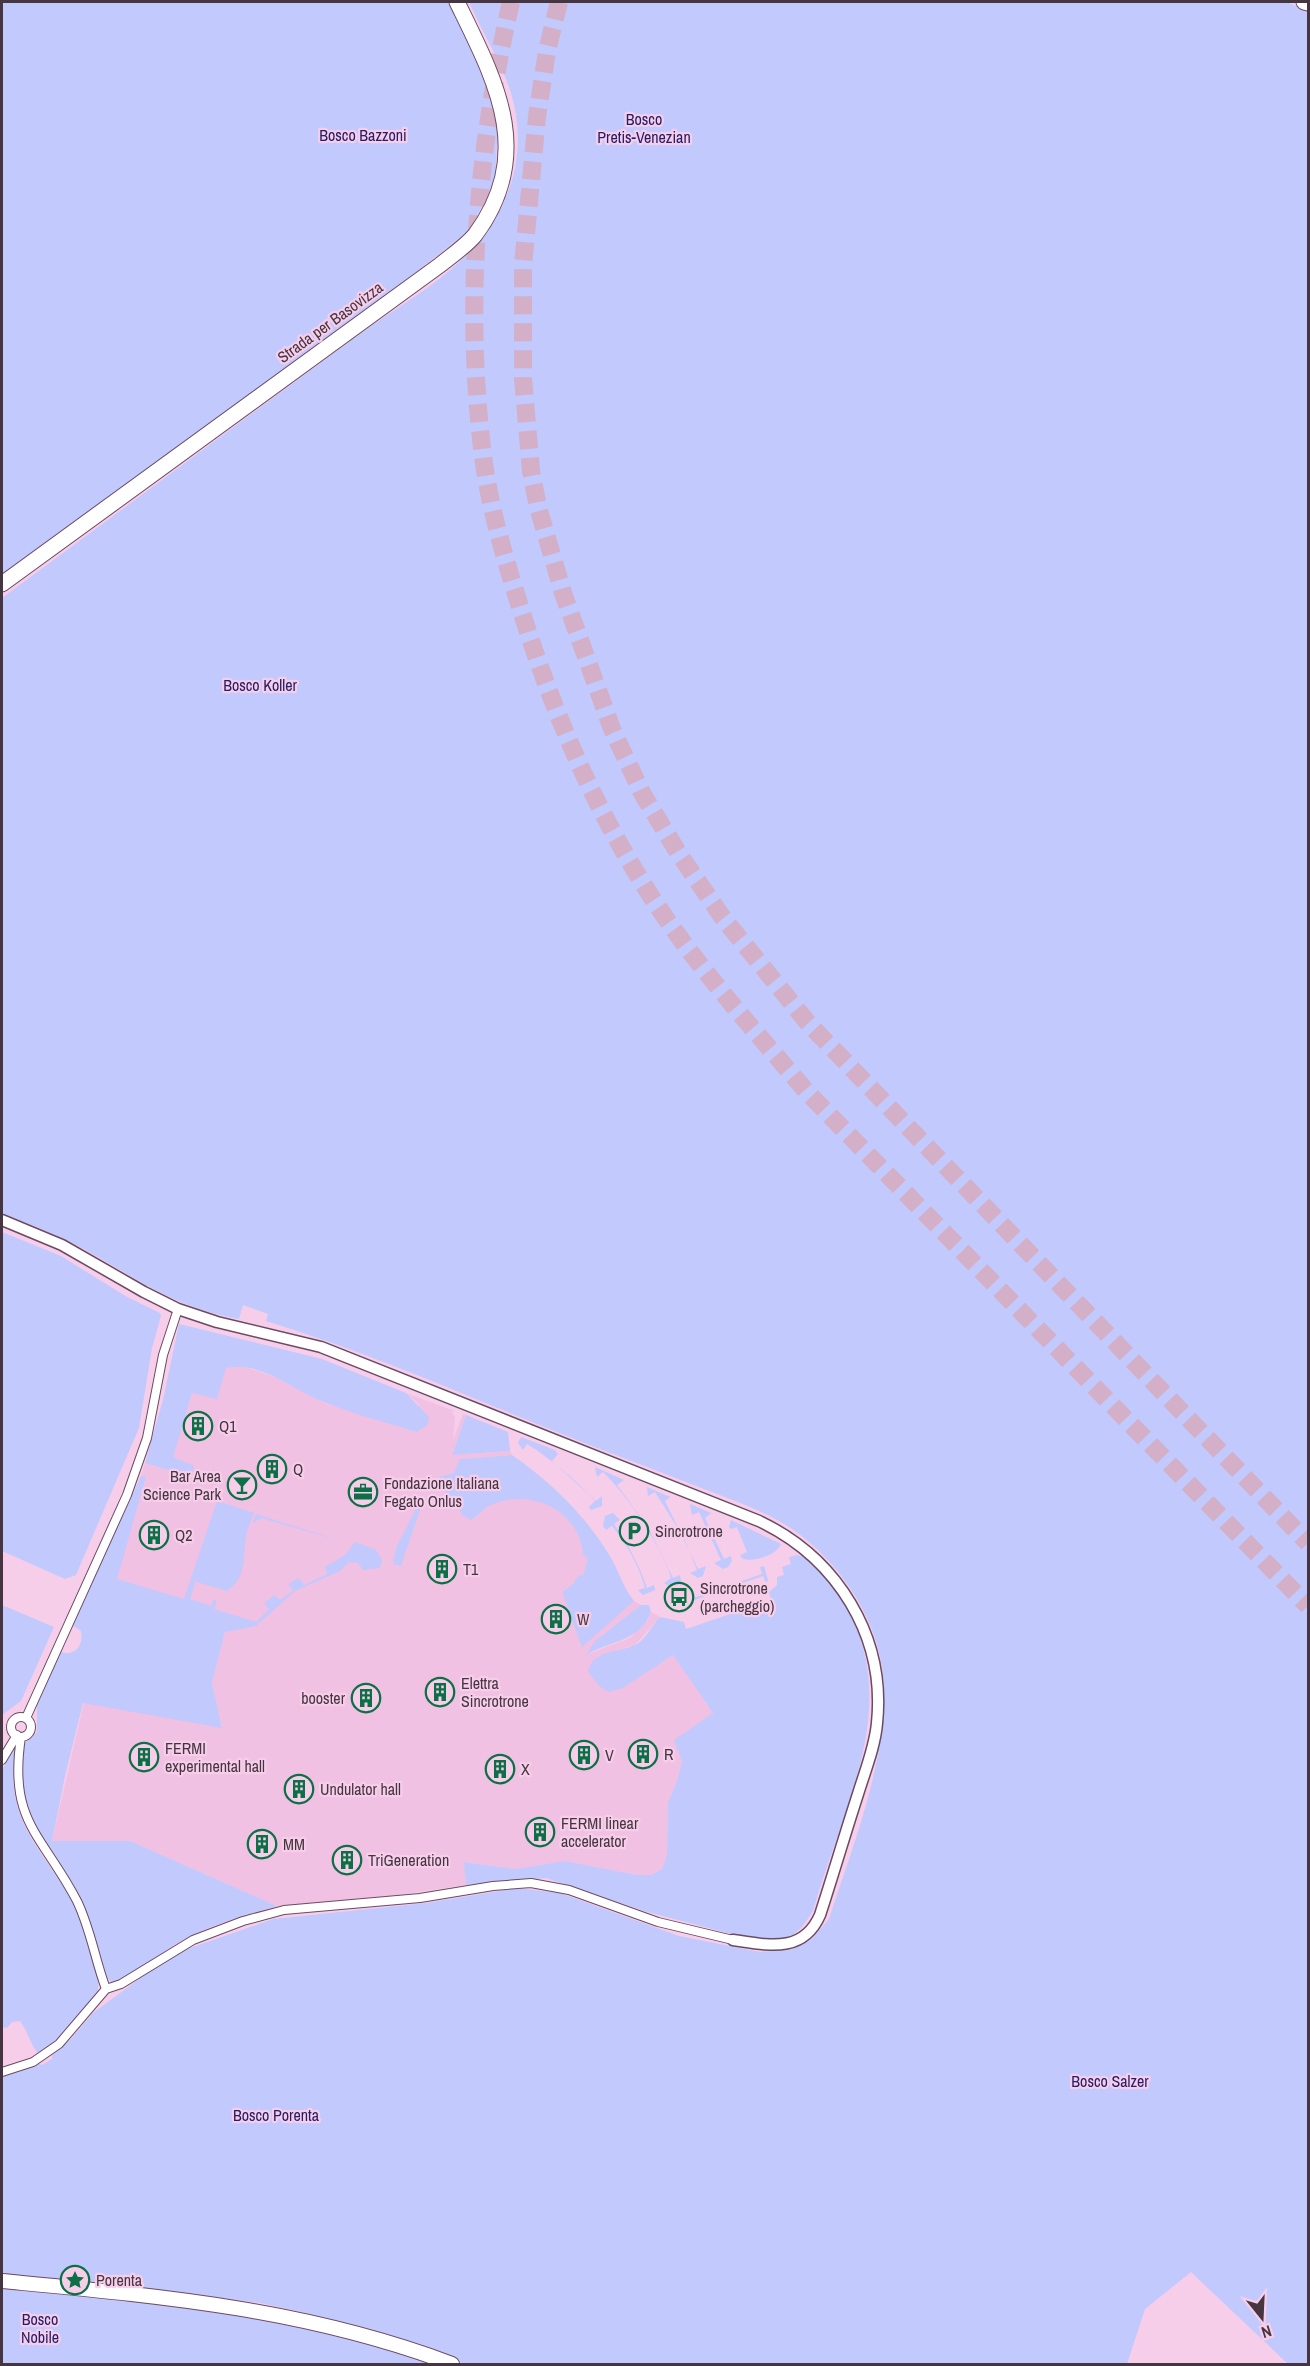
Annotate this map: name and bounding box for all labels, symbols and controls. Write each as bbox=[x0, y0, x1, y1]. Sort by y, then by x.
park label: Bosco Pretis-Venezian bbox=[597, 108, 691, 148]
park label: Bosco Bazzoni bbox=[319, 124, 407, 146]
street label: Strada per Basovizza bbox=[273, 276, 388, 368]
park label: Bosco Koller bbox=[223, 674, 297, 696]
building icon: Q1 bbox=[182, 1410, 214, 1442]
place label: Q1 bbox=[219, 1415, 237, 1437]
building icon: Q bbox=[256, 1453, 288, 1485]
place label: Q bbox=[293, 1458, 303, 1480]
place label: Bar Area Science Park bbox=[143, 1465, 222, 1505]
bar icon: Bar Area Science Park bbox=[226, 1469, 258, 1501]
place label: Fondazione Italiana Fegato Onlus bbox=[384, 1472, 500, 1512]
office icon: Fondazione Italiana Fegato Onlus bbox=[347, 1476, 379, 1508]
parking icon: Sincrotrone bbox=[618, 1515, 650, 1547]
building icon: Q2 bbox=[138, 1519, 170, 1551]
place label: Sincrotrone bbox=[655, 1520, 723, 1542]
place label: Q2 bbox=[175, 1524, 193, 1546]
building icon: T1 bbox=[426, 1553, 458, 1585]
place label: T1 bbox=[463, 1558, 479, 1580]
place label: Sincrotrone (parcheggio) bbox=[700, 1577, 774, 1617]
bus stop icon: Sincrotrone (parcheggio) bbox=[663, 1581, 695, 1613]
building icon: W bbox=[540, 1603, 572, 1635]
place label: W bbox=[577, 1608, 590, 1630]
place label: Elettra Sincrotrone bbox=[461, 1672, 529, 1712]
building icon: Elettra Sincrotrone bbox=[424, 1676, 456, 1708]
building icon: booster bbox=[350, 1682, 382, 1714]
place label: booster bbox=[301, 1687, 346, 1709]
place label: FERMI experimental hall bbox=[165, 1737, 265, 1777]
building icon: R bbox=[627, 1738, 659, 1770]
building icon: V bbox=[568, 1739, 600, 1771]
building icon: FERMI experimental hall bbox=[128, 1741, 160, 1773]
place label: R bbox=[664, 1743, 674, 1765]
place label: V bbox=[605, 1744, 614, 1766]
building icon: X bbox=[484, 1753, 516, 1785]
place label: X bbox=[521, 1758, 530, 1780]
building icon: Undulator hall bbox=[283, 1773, 315, 1805]
place label: Undulator hall bbox=[320, 1778, 401, 1800]
place label: FERMI linear accelerator bbox=[561, 1812, 639, 1852]
building icon: FERMI linear accelerator bbox=[524, 1816, 556, 1848]
building icon: MM bbox=[246, 1828, 278, 1860]
place label: MM bbox=[283, 1833, 305, 1855]
building icon: TriGeneration bbox=[331, 1844, 363, 1876]
place label: TriGeneration bbox=[368, 1849, 449, 1871]
park label: Bosco Salzer bbox=[1071, 2070, 1149, 2092]
park label: Bosco Porenta bbox=[233, 2104, 320, 2126]
place icon: Porenta bbox=[59, 2264, 91, 2296]
place label: Porenta bbox=[96, 2269, 143, 2291]
north arrow bbox=[1232, 2288, 1292, 2348]
park label: Bosco Nobile bbox=[21, 2308, 59, 2348]
text: N bbox=[1259, 2320, 1275, 2344]

